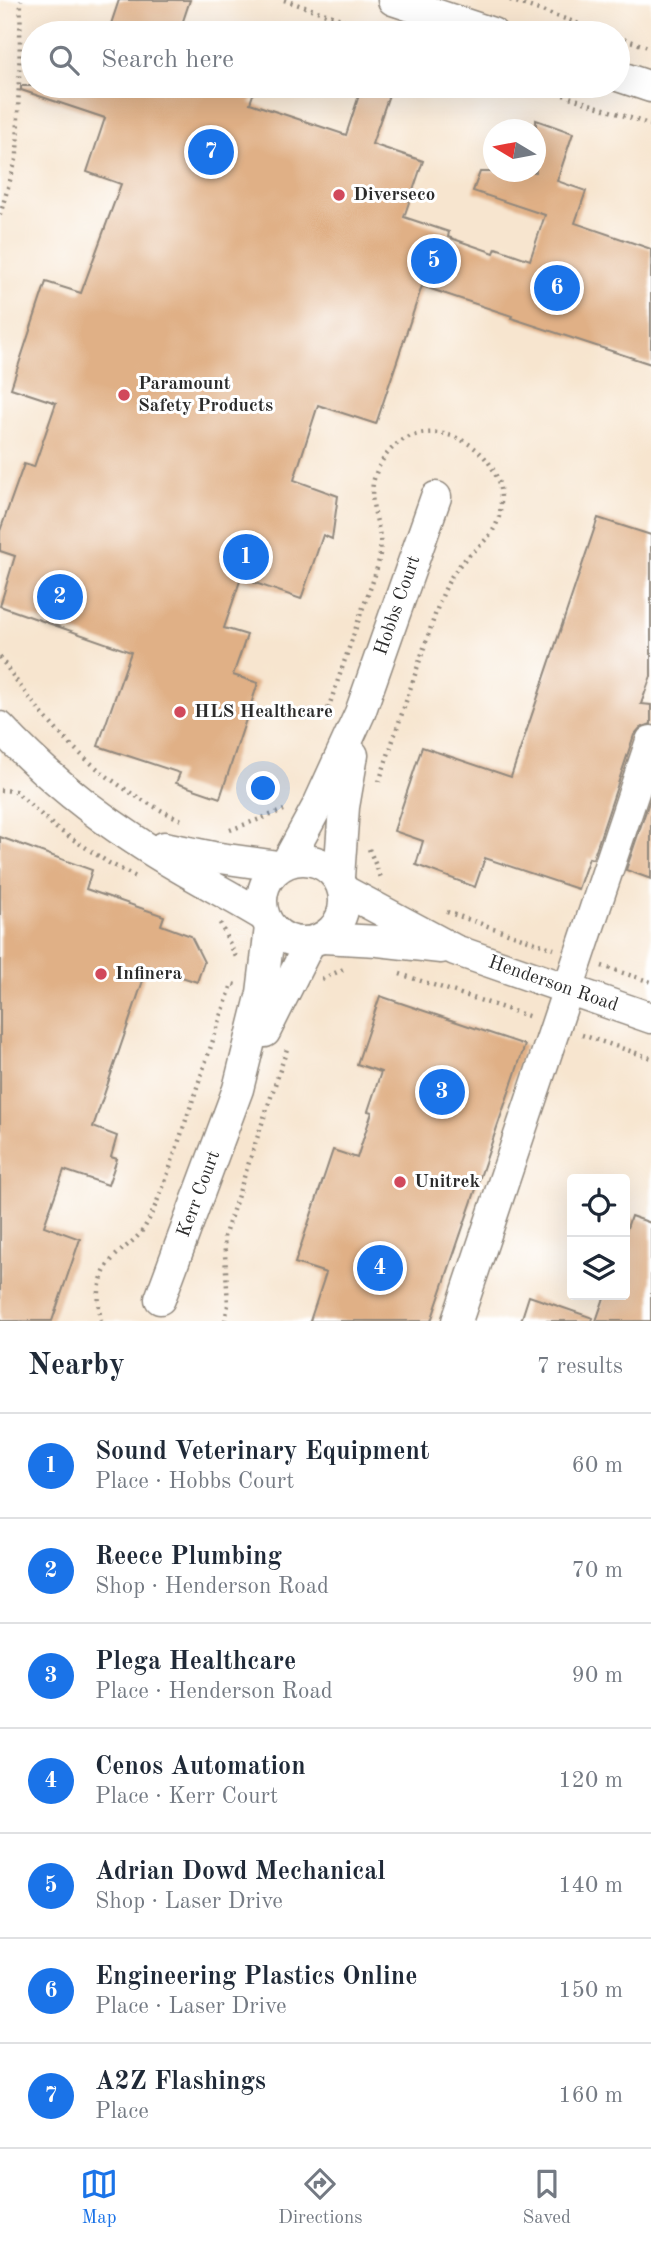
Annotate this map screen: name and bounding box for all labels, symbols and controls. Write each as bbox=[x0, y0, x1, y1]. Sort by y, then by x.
search box bbox=[21, 21, 630, 98]
icon: search bbox=[45, 41, 83, 79]
text: Search here bbox=[101, 47, 234, 73]
north arrow bbox=[483, 119, 546, 182]
pin: 7 bbox=[188, 126, 234, 178]
place label: Diverseco bbox=[353, 186, 435, 205]
marker: Diverseco bbox=[331, 187, 347, 203]
pin: 5 bbox=[411, 235, 457, 287]
pin: 6 bbox=[534, 262, 580, 314]
place label: Paramount Safety Products bbox=[138, 375, 273, 416]
marker: Paramount Safety Products bbox=[116, 387, 132, 403]
pin: 1 bbox=[223, 531, 269, 583]
street label: Hobbs Court bbox=[372, 553, 424, 658]
pin: 2 bbox=[37, 571, 83, 623]
place label: HLS Healthcare bbox=[194, 703, 333, 722]
marker: HLS Healthcare bbox=[172, 704, 188, 720]
your location bbox=[246, 771, 280, 805]
street label: Henderson Road bbox=[486, 953, 621, 1015]
place label: Infinera bbox=[115, 965, 182, 984]
marker: Infinera bbox=[93, 966, 109, 982]
pin: 3 bbox=[419, 1066, 465, 1118]
street label: Kerr Court bbox=[174, 1148, 224, 1240]
place label: Unitrek bbox=[414, 1173, 480, 1192]
marker: Unitrek bbox=[392, 1174, 408, 1190]
map controls bbox=[567, 1174, 630, 1300]
button: locate bbox=[567, 1174, 630, 1237]
button: layers bbox=[567, 1237, 630, 1300]
pin: 4 bbox=[357, 1242, 403, 1294]
text: Nearby bbox=[28, 1351, 125, 1381]
text: 7 results bbox=[537, 1355, 623, 1378]
text: Sound Veterinary Equipment bbox=[95, 1439, 429, 1465]
text: 1 bbox=[44, 1454, 58, 1477]
text: 60 m bbox=[572, 1454, 623, 1477]
text: Place · Hobbs Court bbox=[95, 1470, 294, 1493]
text: Reece Plumbing bbox=[95, 1544, 282, 1570]
text: 2 bbox=[44, 1559, 58, 1582]
text: 70 m bbox=[572, 1559, 623, 1582]
text: Shop · Henderson Road bbox=[95, 1575, 329, 1598]
text: Plega Healthcare bbox=[95, 1649, 296, 1675]
text: 3 bbox=[44, 1664, 58, 1687]
text: 90 m bbox=[572, 1664, 623, 1687]
text: Place · Henderson Road bbox=[95, 1680, 333, 1703]
text: Cenos Automation bbox=[95, 1754, 306, 1780]
text: 4 bbox=[44, 1769, 58, 1792]
text: 120 m bbox=[558, 1769, 623, 1792]
text: Place · Kerr Court bbox=[95, 1785, 278, 1808]
text: Adrian Dowd Mechanical bbox=[95, 1859, 386, 1885]
text: 5 bbox=[44, 1874, 58, 1897]
text: 140 m bbox=[558, 1874, 623, 1897]
text: Shop · Laser Drive bbox=[95, 1890, 283, 1913]
text: Engineering Plastics Online bbox=[95, 1964, 417, 1990]
text: 6 bbox=[44, 1979, 58, 2002]
text: 150 m bbox=[558, 1979, 623, 2002]
text: Place · Laser Drive bbox=[95, 1995, 287, 2018]
text: A2Z Flashings bbox=[95, 2069, 266, 2095]
text: 7 bbox=[44, 2084, 58, 2107]
text: 160 m bbox=[558, 2084, 623, 2107]
text: Place bbox=[95, 2100, 149, 2123]
tab: Map bbox=[80, 2165, 118, 2230]
tab: Directions bbox=[278, 2165, 363, 2230]
tab: Saved bbox=[523, 2165, 571, 2230]

